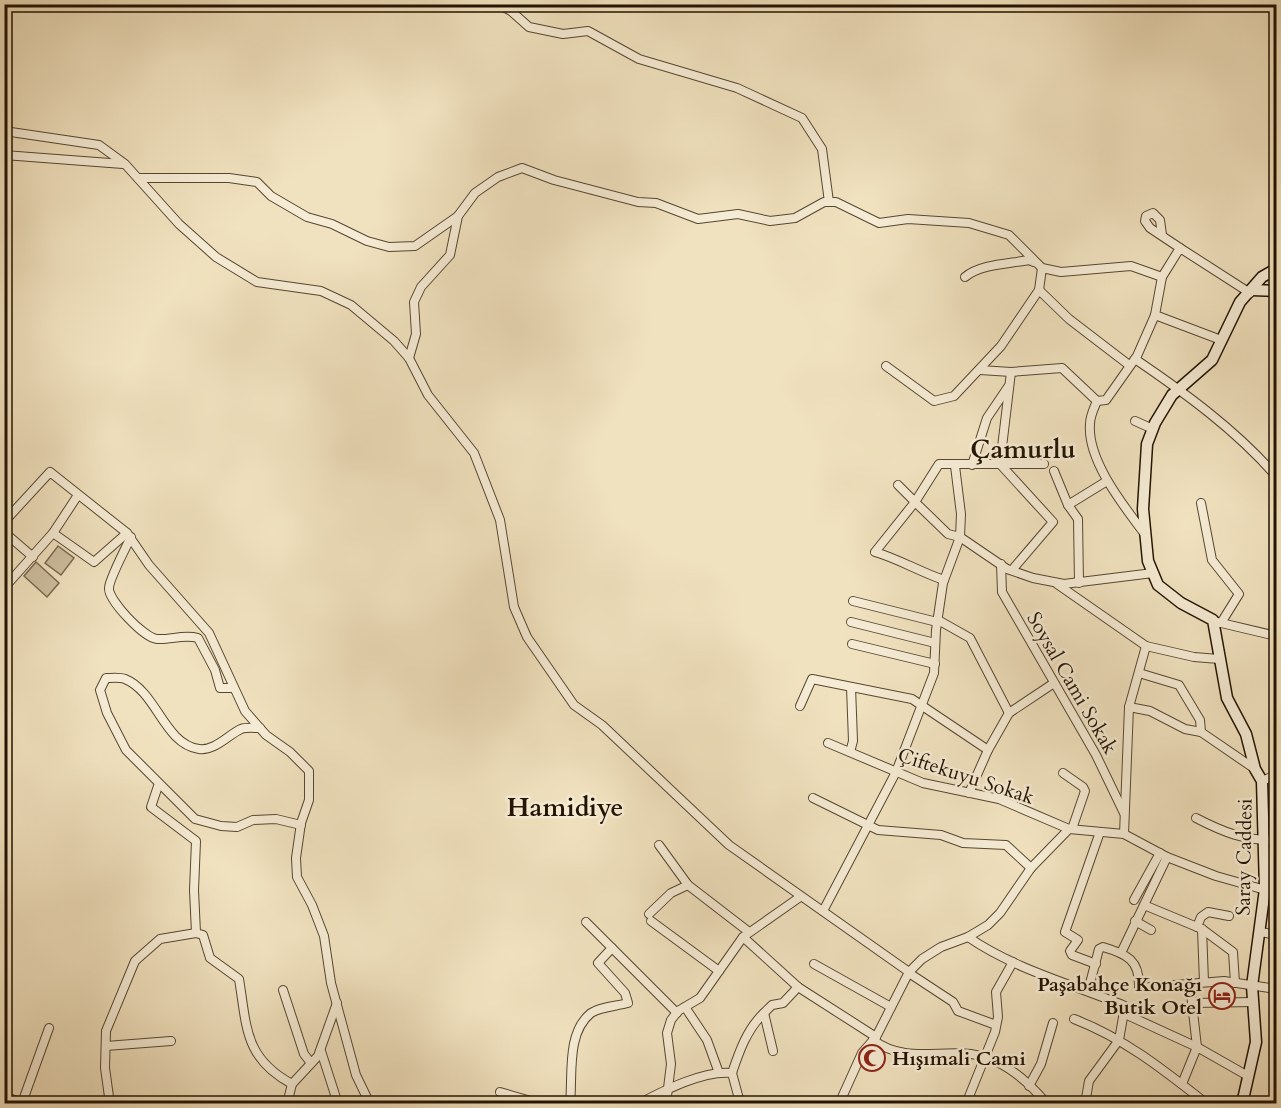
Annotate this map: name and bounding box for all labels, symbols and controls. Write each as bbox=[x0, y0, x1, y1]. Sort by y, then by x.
district label: Çamurlu bbox=[970, 432, 1076, 467]
street label: Soysal Cami Sokak bbox=[1020, 607, 1124, 759]
street label: Çiftekuyu Sokak bbox=[894, 741, 1038, 811]
district label: Hamidiye bbox=[507, 790, 623, 825]
street label: Saray Caddesi bbox=[1229, 798, 1259, 916]
place label: Paşabahçe Konağı Butik Otel bbox=[1037, 971, 1202, 1021]
hotel icon: Paşabahçe Konağı Butik Otel bbox=[1207, 981, 1237, 1011]
mosque icon: Hışımali Cami bbox=[857, 1043, 887, 1073]
place label: Hışımali Cami bbox=[892, 1045, 1026, 1072]

